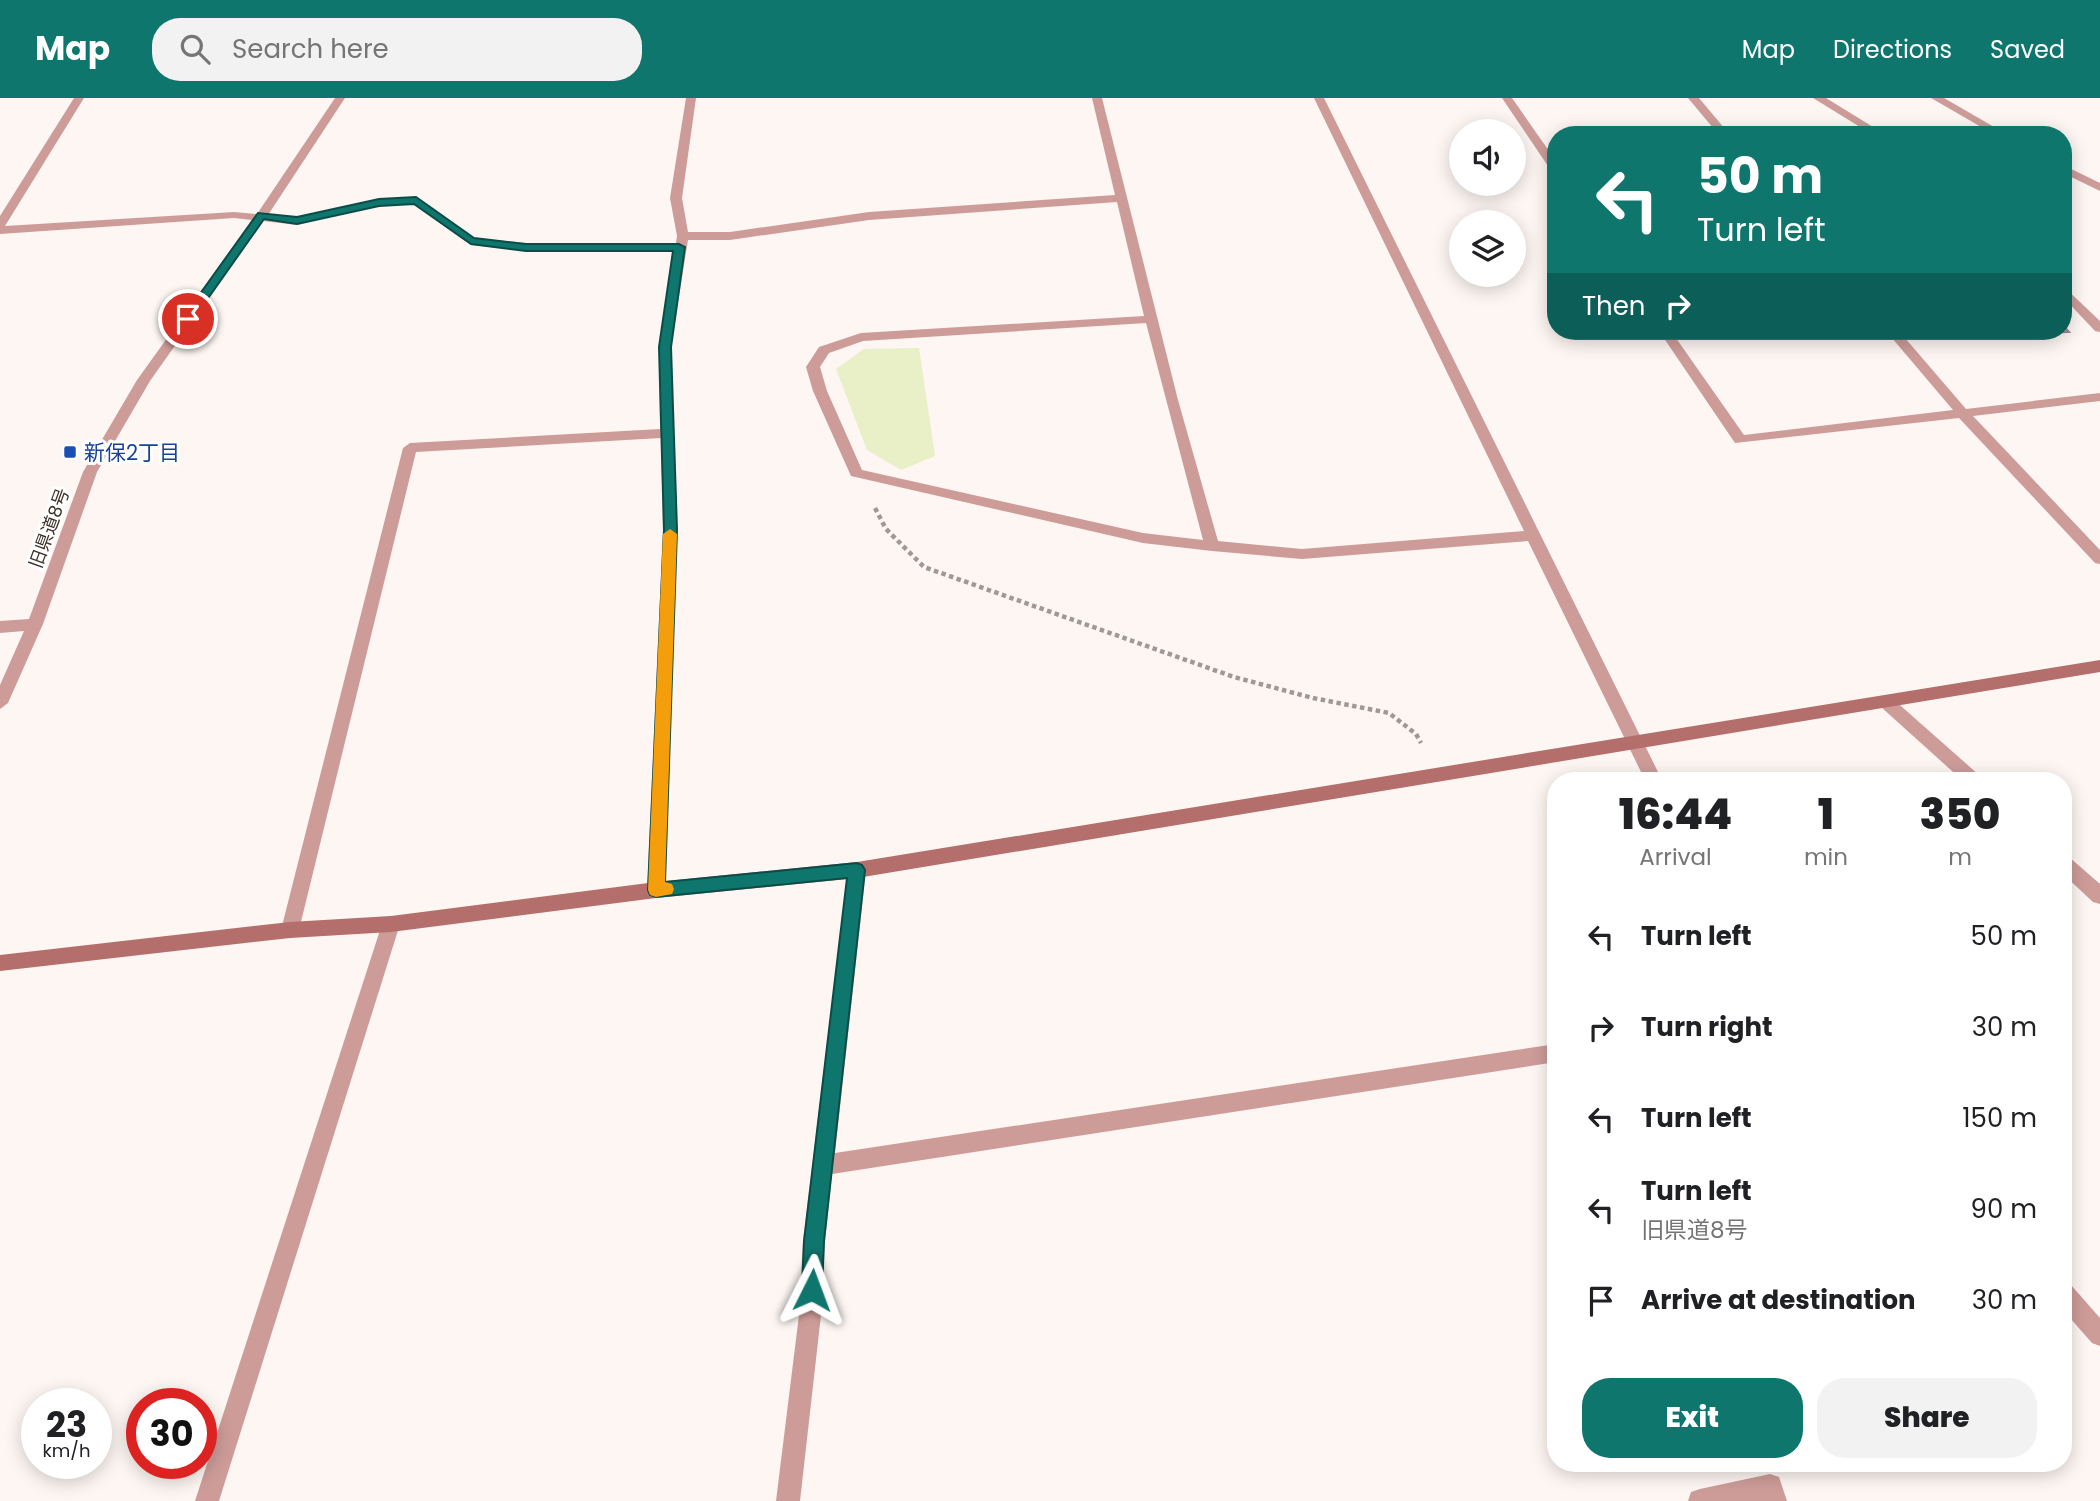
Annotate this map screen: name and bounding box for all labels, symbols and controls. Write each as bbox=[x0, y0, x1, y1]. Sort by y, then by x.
search box bbox=[152, 18, 642, 81]
text: Map bbox=[35, 25, 110, 72]
icon: search bbox=[176, 30, 214, 68]
text: Search here bbox=[232, 31, 389, 67]
text: Map bbox=[1742, 33, 1795, 66]
text: Directions bbox=[1833, 33, 1952, 66]
text: Saved bbox=[1990, 33, 2065, 66]
map controls bbox=[1449, 119, 1526, 287]
button: sound bbox=[1449, 119, 1526, 196]
text: 50 m bbox=[1697, 142, 1823, 210]
icon: left bbox=[1582, 154, 1673, 245]
text: Turn left bbox=[1697, 207, 1826, 252]
button: layers bbox=[1449, 210, 1526, 287]
icon: right bbox=[1659, 287, 1697, 325]
text: Then bbox=[1582, 288, 1645, 324]
pin bbox=[158, 289, 218, 349]
icon: arrive bbox=[169, 300, 207, 338]
place label: 新保2丁目 bbox=[84, 438, 180, 467]
marker: 新保2丁目 bbox=[62, 444, 78, 460]
street label: 旧県道8号 bbox=[23, 485, 75, 571]
text: 16:44 bbox=[1619, 785, 1732, 844]
text: 1 bbox=[1818, 785, 1834, 844]
text: 350 bbox=[1920, 785, 2000, 844]
text: Arrival bbox=[1639, 841, 1712, 873]
text: min bbox=[1804, 841, 1848, 873]
text: m bbox=[1948, 841, 1972, 873]
icon: left bbox=[1582, 918, 1620, 956]
text: Turn left bbox=[1641, 918, 1752, 954]
text: 50 m bbox=[1971, 918, 2037, 954]
icon: right bbox=[1582, 1009, 1620, 1047]
text: Turn right bbox=[1641, 1009, 1773, 1045]
text: 30 m bbox=[1972, 1009, 2037, 1045]
icon: left bbox=[1582, 1100, 1620, 1138]
text: Turn left bbox=[1641, 1100, 1752, 1136]
text: 150 m bbox=[1962, 1100, 2037, 1136]
text: Turn left bbox=[1641, 1173, 1752, 1209]
icon: left bbox=[1582, 1191, 1620, 1229]
text: 90 m bbox=[1971, 1191, 2037, 1227]
text: 旧県道8号 bbox=[1641, 1214, 1748, 1246]
position arrow bbox=[775, 1253, 849, 1327]
icon: arrive bbox=[1582, 1282, 1620, 1320]
text: Arrive at destination bbox=[1641, 1282, 1916, 1318]
text: 30 m bbox=[1972, 1282, 2037, 1318]
button: Exit bbox=[1582, 1378, 1803, 1458]
button: Share bbox=[1817, 1378, 2037, 1458]
speed limit sign: 30 bbox=[126, 1388, 217, 1479]
text: 23 bbox=[46, 1400, 87, 1449]
text: km/h bbox=[43, 1438, 90, 1463]

